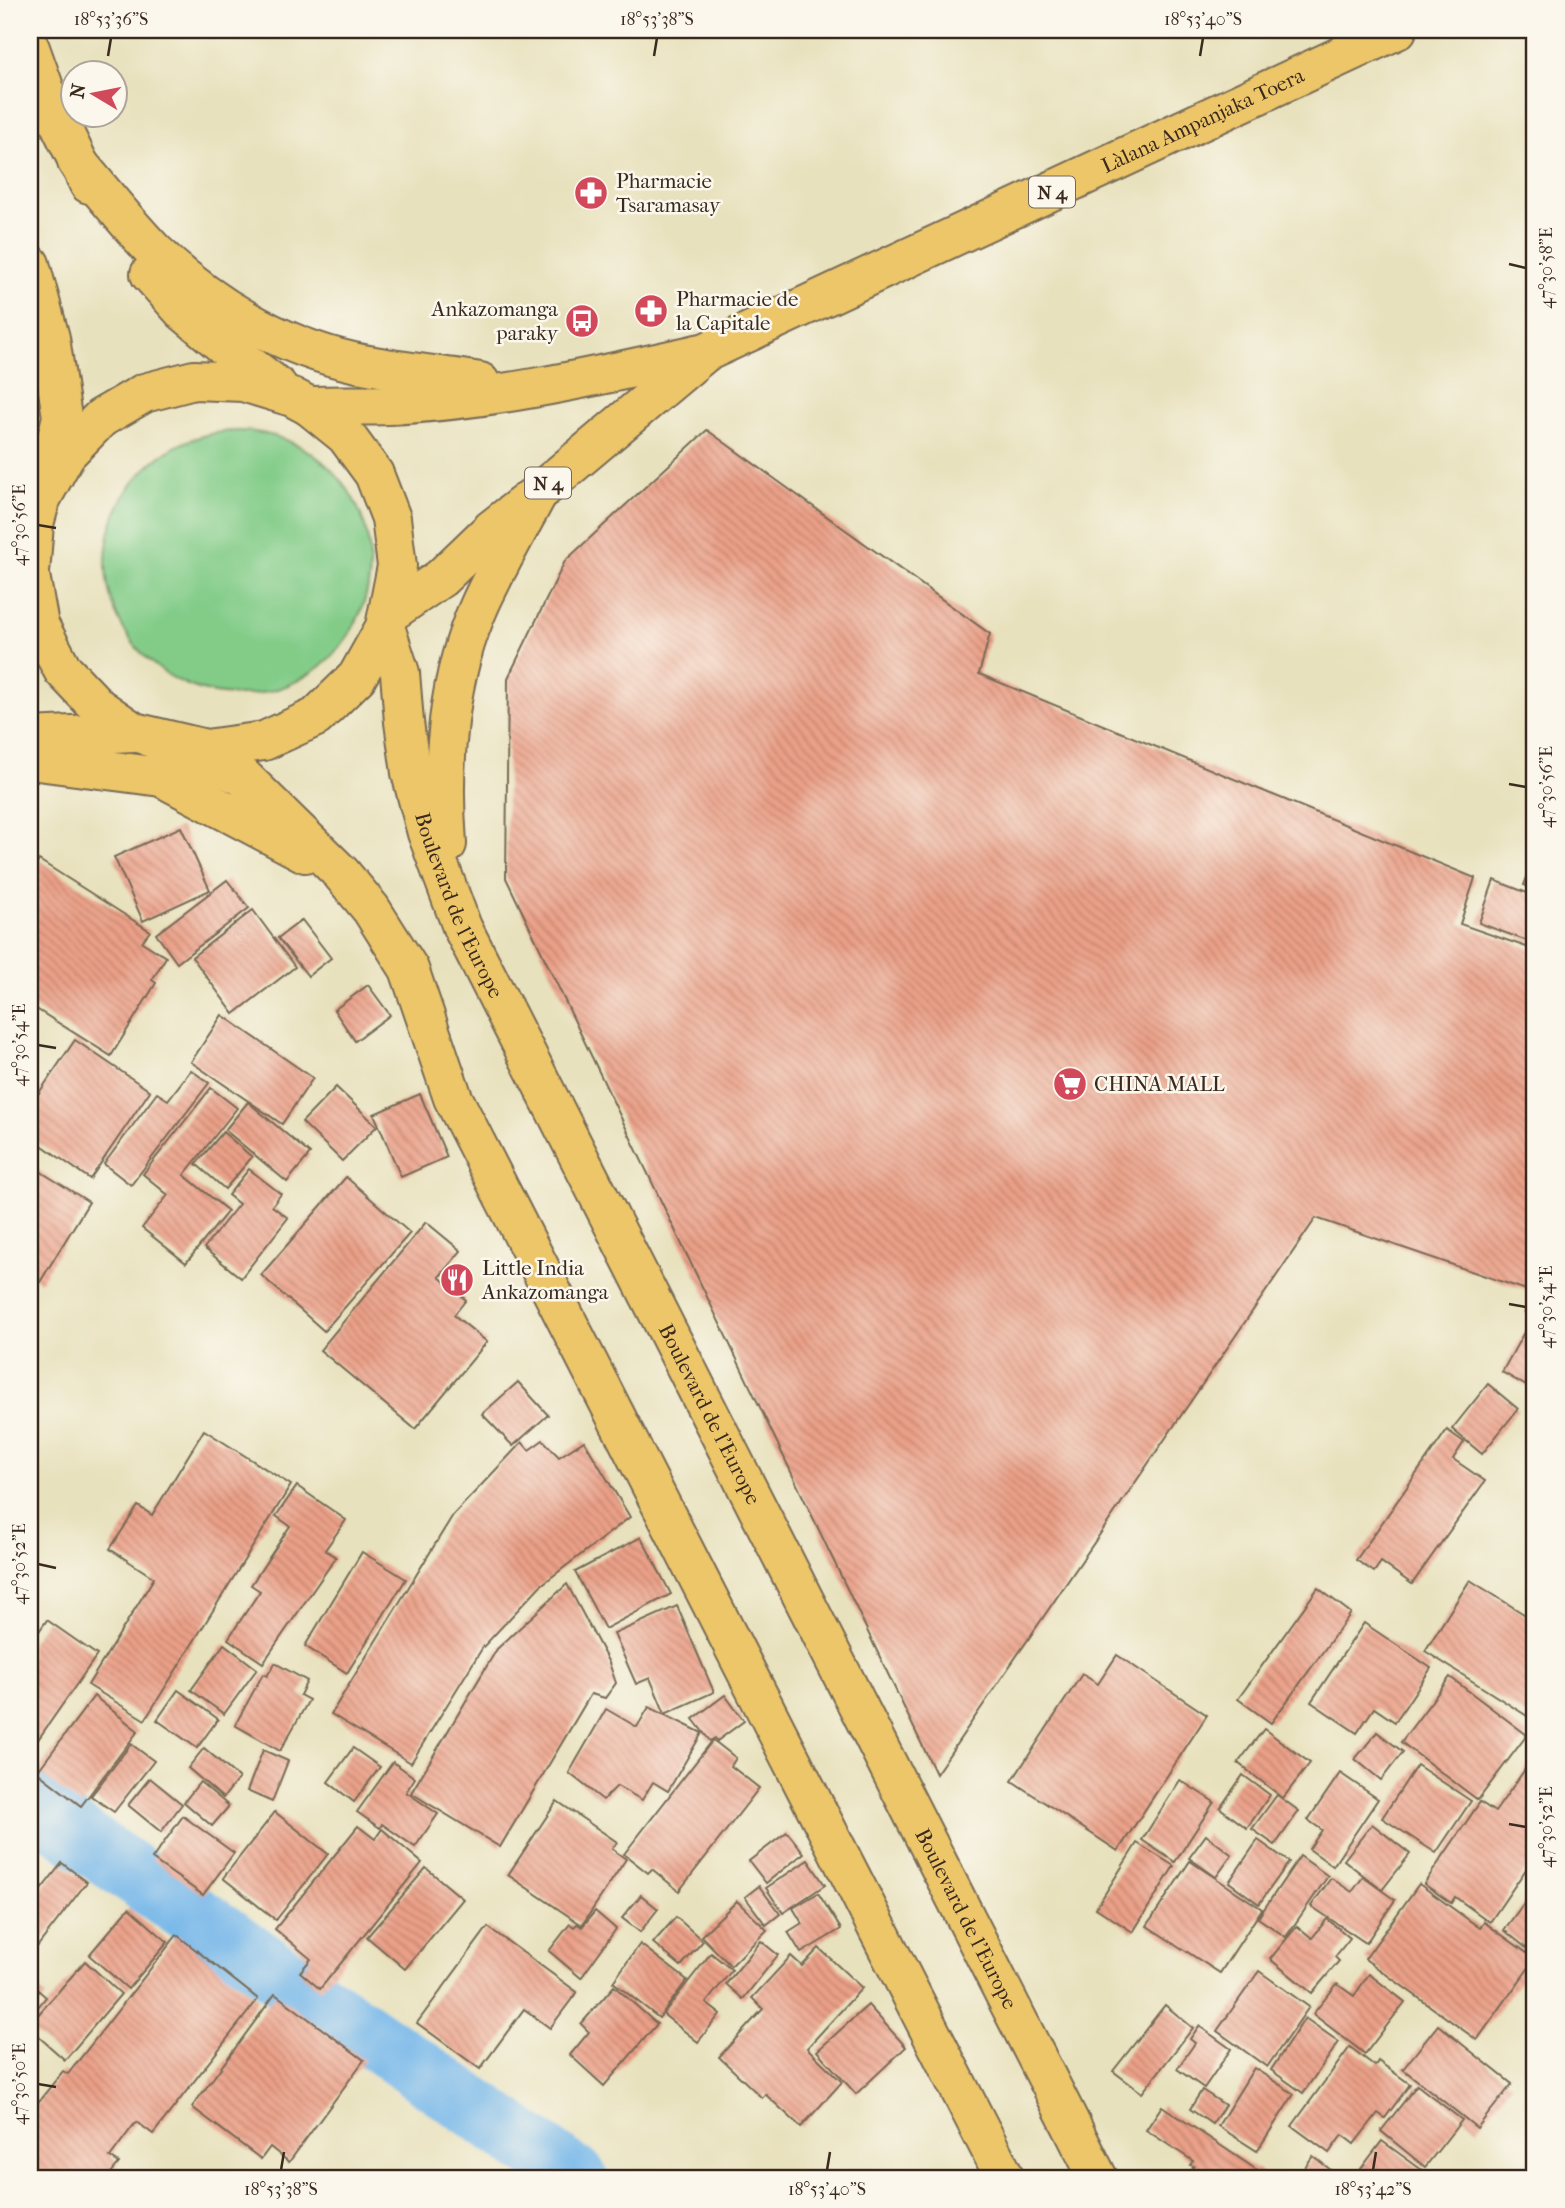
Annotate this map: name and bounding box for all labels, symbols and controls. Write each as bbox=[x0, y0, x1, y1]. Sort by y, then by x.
text: 18°53'36"S bbox=[74, 9, 148, 30]
text: 18°53'38"S bbox=[620, 9, 694, 30]
text: 18°53'40"S bbox=[1164, 9, 1242, 30]
north arrow bbox=[60, 60, 130, 130]
street label: Làlana Ampanjaka Toera bbox=[1098, 63, 1308, 178]
text: N bbox=[66, 82, 90, 100]
place label: Pharmacie Tsaramasay bbox=[616, 169, 721, 217]
pharmacy icon: Pharmacie Tsaramasay bbox=[572, 174, 610, 212]
road number: N 4 bbox=[1029, 176, 1075, 208]
text: 47°30'58"E bbox=[1536, 227, 1557, 309]
place label: Pharmacie de la Capitale bbox=[675, 287, 798, 335]
pharmacy icon: Pharmacie de la Capitale bbox=[632, 292, 670, 330]
place label: Ankazomanga paraky bbox=[431, 297, 559, 345]
bus stop icon: Ankazomanga paraky bbox=[563, 302, 601, 340]
road number: N 4 bbox=[525, 468, 571, 498]
text: 47°30'56"E bbox=[9, 484, 30, 566]
text: 47°30'56"E bbox=[1536, 746, 1557, 828]
street label: Boulevard de l'Europe bbox=[410, 810, 508, 1002]
text: 47°30'54"E bbox=[9, 1004, 30, 1086]
supermarket icon: CHINA MALL bbox=[1051, 1065, 1089, 1103]
place label: CHINA MALL bbox=[1094, 1072, 1225, 1096]
place label: Little India Ankazomanga bbox=[481, 1256, 609, 1304]
restaurant icon: Little India Ankazomanga bbox=[438, 1261, 476, 1299]
text: 47°30'54"E bbox=[1536, 1266, 1557, 1348]
street label: Boulevard de l'Europe bbox=[654, 1320, 766, 1508]
text: 47°30'52"E bbox=[9, 1523, 30, 1605]
text: 47°30'52"E bbox=[1536, 1786, 1557, 1868]
street label: Boulevard de l'Europe bbox=[910, 1825, 1022, 2013]
text: 47°30'50"E bbox=[9, 2043, 30, 2125]
text: 18°53'38"S bbox=[244, 2179, 318, 2200]
text: 18°53'40"S bbox=[788, 2179, 866, 2200]
text: 18°53'42"S bbox=[1334, 2179, 1412, 2200]

